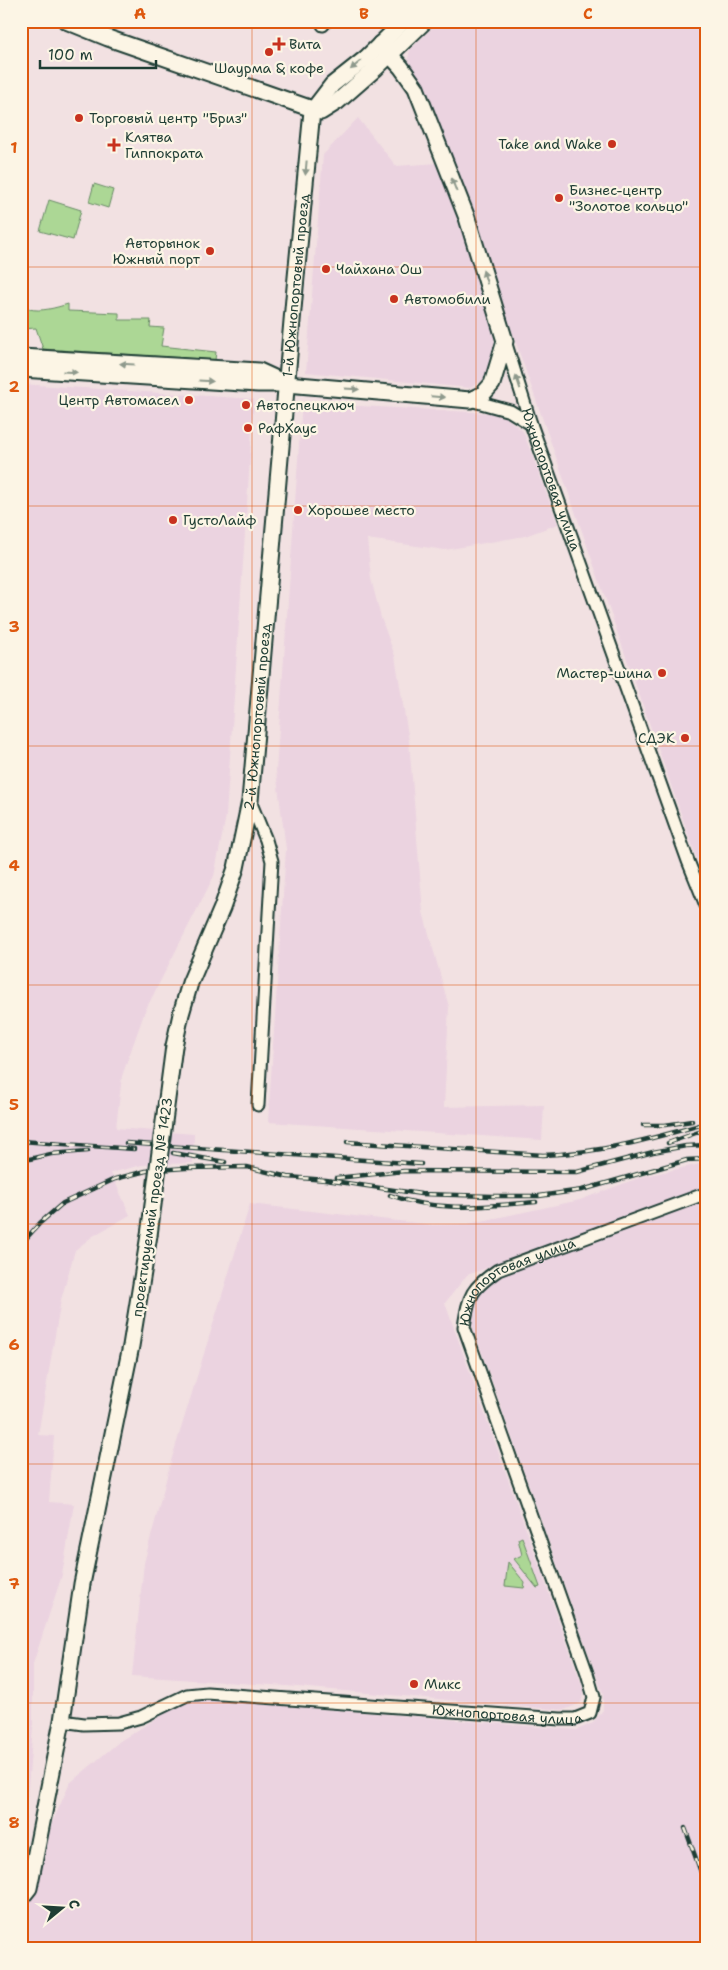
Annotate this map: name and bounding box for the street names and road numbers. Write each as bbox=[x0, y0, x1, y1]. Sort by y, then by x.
street label: 1-й Южнопортовый проезд bbox=[278, 193, 313, 378]
street label: Южнопортовая улица bbox=[518, 406, 585, 554]
street label: 2-й Южнопортовый проезд bbox=[239, 622, 275, 812]
street label: проектируемый проезд № 1423 bbox=[128, 1096, 176, 1318]
street label: Южнопортовая улица bbox=[455, 1233, 578, 1327]
street label: Южнопортовая улица bbox=[431, 1701, 585, 1728]

